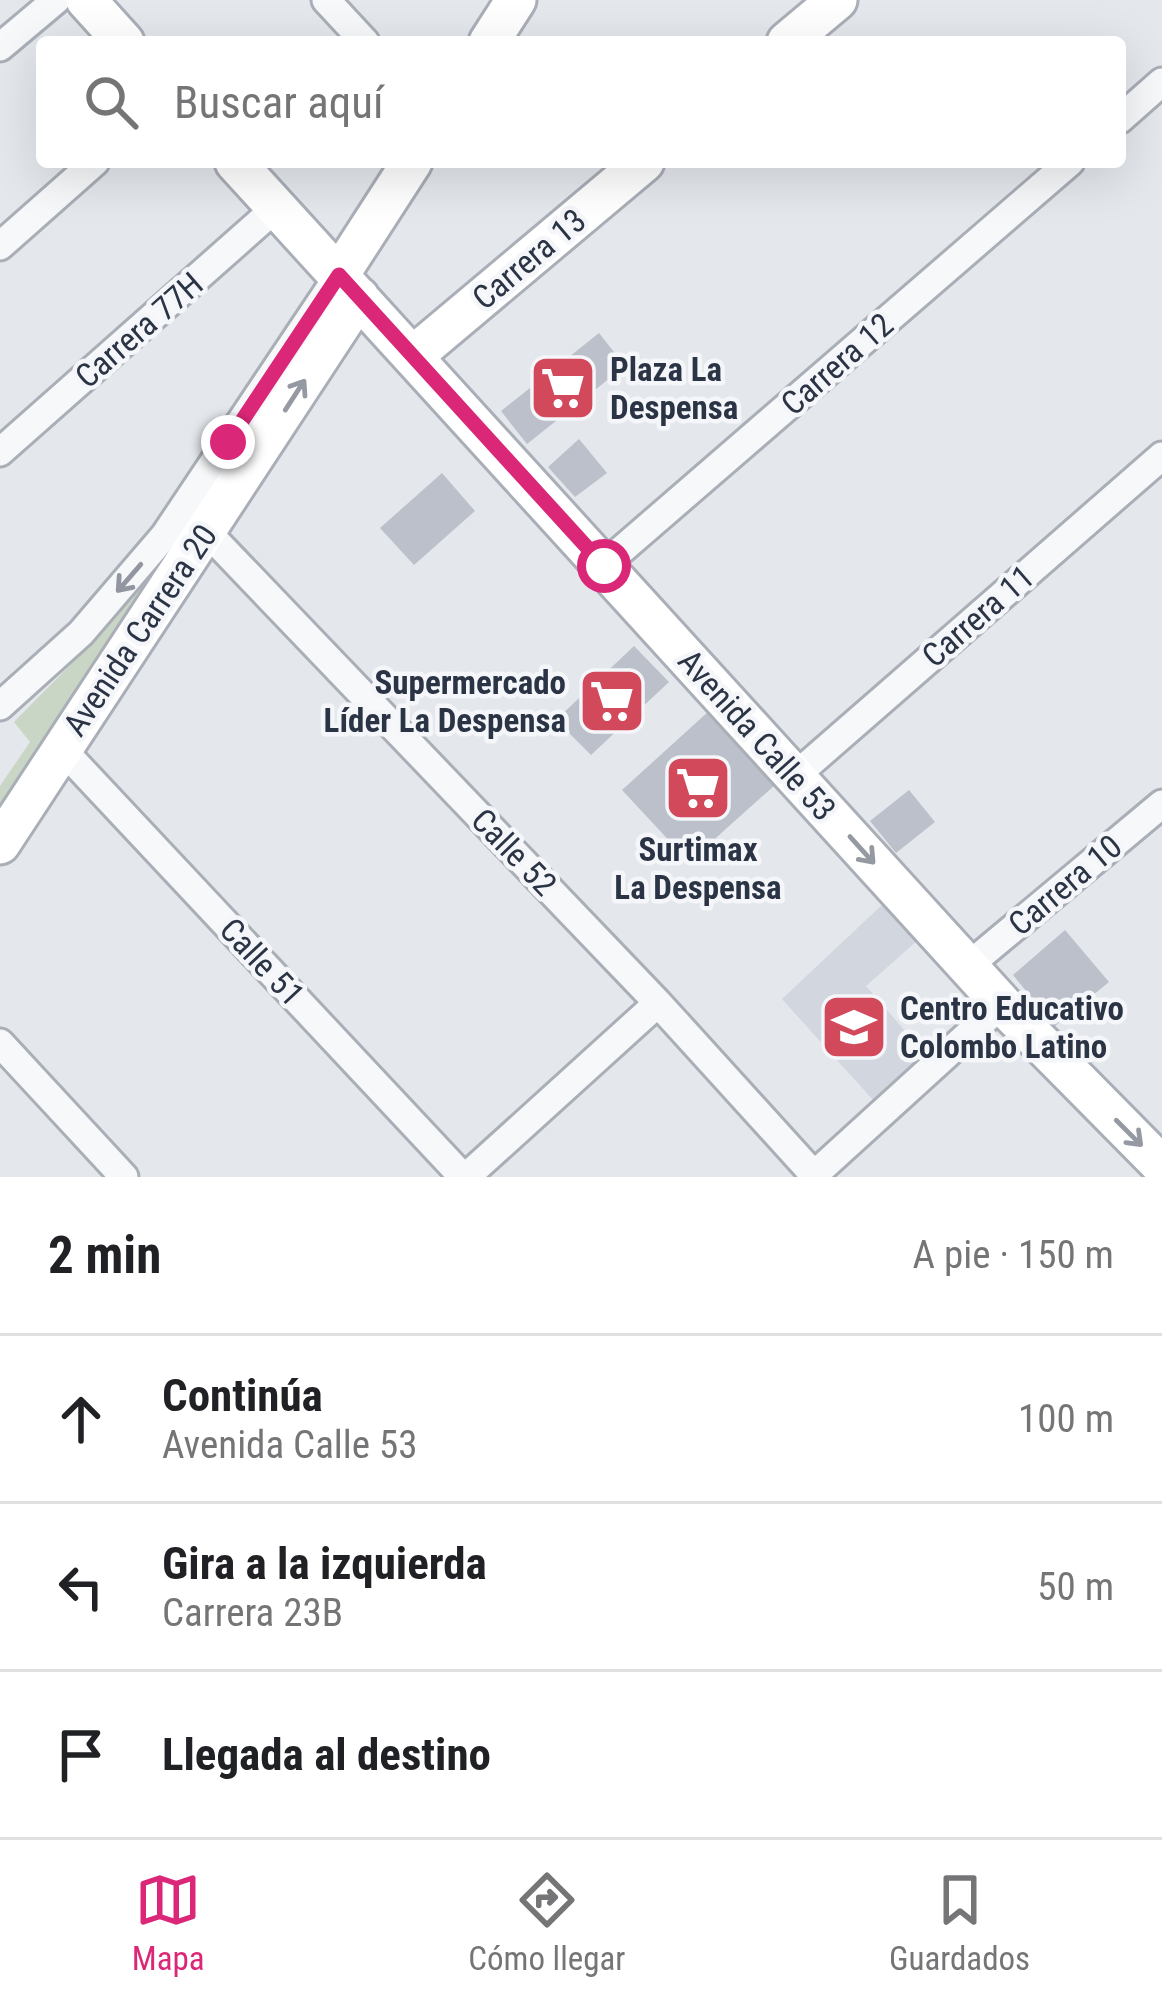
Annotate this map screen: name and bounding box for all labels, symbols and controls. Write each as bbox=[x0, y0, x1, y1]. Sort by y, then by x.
search box bbox=[36, 36, 1126, 168]
icon: search bbox=[78, 69, 144, 135]
text: Buscar aquí bbox=[174, 76, 384, 129]
street label: Carrera 13 bbox=[465, 201, 593, 317]
street label: Carrera 77H bbox=[67, 264, 211, 396]
street label: Carrera 12 bbox=[773, 305, 901, 423]
place label: Plaza La Despensa bbox=[610, 350, 738, 427]
supermarket icon: Plaza La Despensa bbox=[528, 353, 598, 423]
one-way arrow bbox=[283, 379, 307, 413]
route end bbox=[201, 415, 255, 469]
street label: Avenida Carrera 20 bbox=[55, 517, 225, 743]
route start bbox=[577, 539, 631, 593]
street label: Carrera 11 bbox=[914, 557, 1042, 675]
one-way arrow bbox=[116, 562, 144, 593]
street label: Avenida Calle 53 bbox=[670, 642, 844, 828]
place label: Supermercado Líder La Despensa bbox=[324, 663, 566, 740]
supermarket icon: Supermercado Líder La Despensa bbox=[577, 666, 647, 736]
supermarket icon: Surtimax La Despensa bbox=[663, 753, 733, 823]
street label: Calle 52 bbox=[463, 801, 565, 903]
street label: Carrera 10 bbox=[1001, 827, 1129, 943]
place label: Surtimax La Despensa bbox=[614, 830, 782, 907]
one-way arrow bbox=[848, 834, 875, 864]
street label: Calle 51 bbox=[212, 910, 312, 1014]
place label: Centro Educativo Colombo Latino bbox=[900, 989, 1124, 1066]
school or university icon: Centro Educativo Colombo Latino bbox=[819, 992, 889, 1062]
one-way arrow bbox=[1115, 1118, 1143, 1147]
text: 2 min bbox=[48, 1226, 161, 1285]
text: A pie · 150 m bbox=[913, 1232, 1114, 1278]
text: Continúa bbox=[162, 1369, 323, 1422]
icon: ahead bbox=[48, 1386, 114, 1452]
text: 100 m bbox=[1018, 1396, 1114, 1442]
text: Avenida Calle 53 bbox=[162, 1422, 418, 1468]
text: Gira a la izquierda bbox=[162, 1537, 487, 1590]
icon: left bbox=[48, 1554, 114, 1620]
text: 50 m bbox=[1037, 1564, 1114, 1610]
text: Carrera 23B bbox=[162, 1590, 343, 1636]
icon: arrive bbox=[48, 1722, 114, 1788]
text: Llegada al destino bbox=[162, 1728, 491, 1781]
tab: Mapa bbox=[132, 1867, 205, 1978]
tab: Cómo llegar bbox=[468, 1867, 625, 1978]
tab: Guardados bbox=[889, 1867, 1030, 1978]

